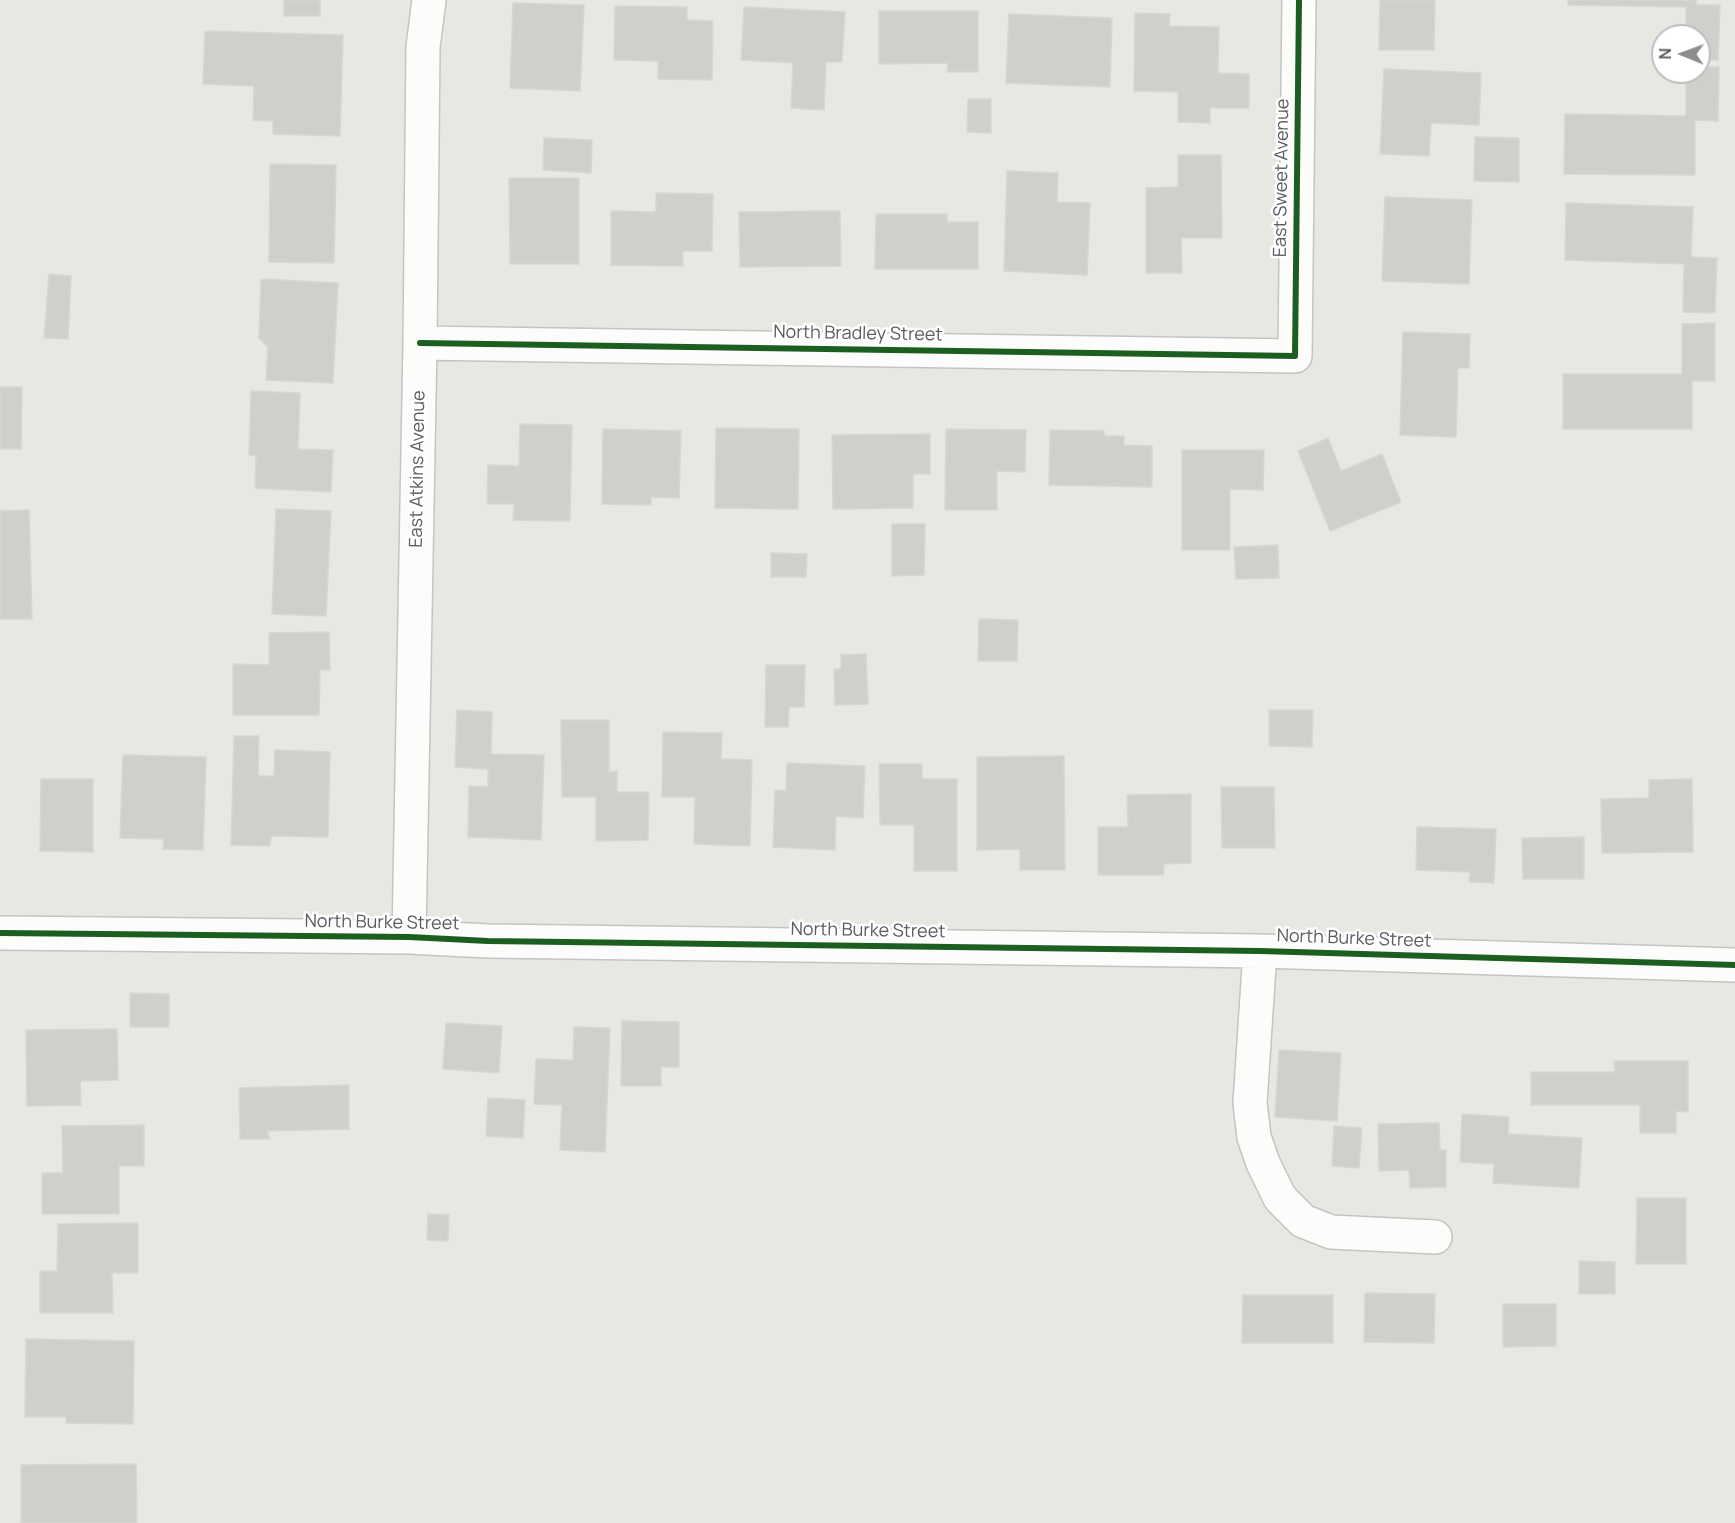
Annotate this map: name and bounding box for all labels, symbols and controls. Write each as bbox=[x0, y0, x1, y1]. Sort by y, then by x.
north arrow bbox=[1651, 24, 1711, 84]
text: N bbox=[1654, 48, 1676, 60]
street label: East Sweet Avenue bbox=[1270, 99, 1294, 257]
street label: North Bradley Street bbox=[773, 322, 943, 346]
street label: East Atkins Avenue bbox=[406, 390, 430, 548]
street label: North Burke Street bbox=[304, 911, 460, 935]
street label: North Burke Street bbox=[790, 919, 946, 943]
street label: North Burke Street bbox=[1276, 926, 1432, 952]

